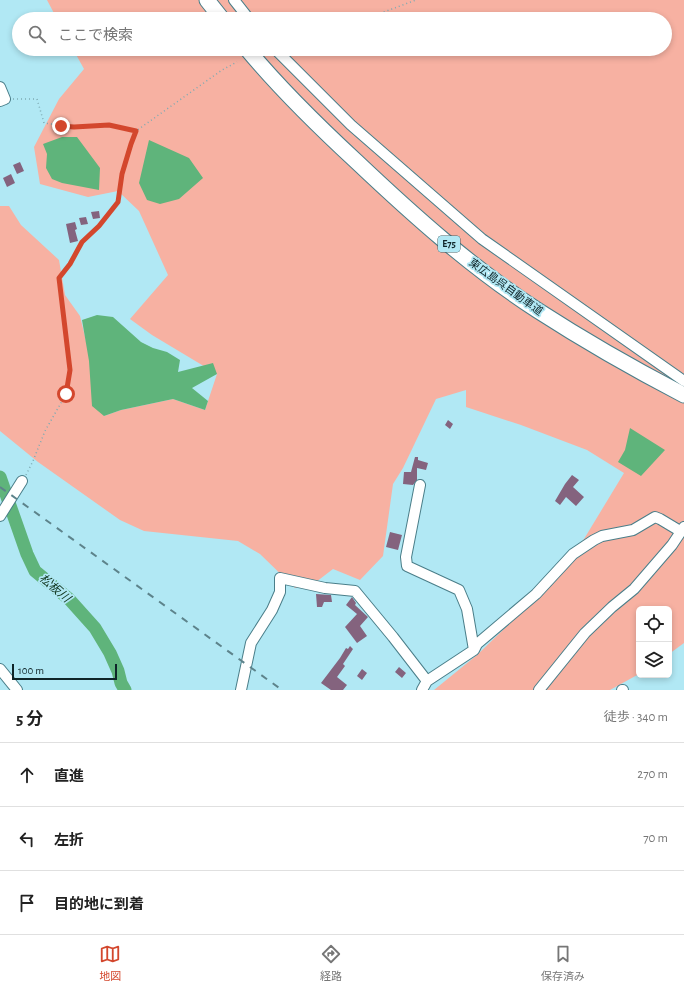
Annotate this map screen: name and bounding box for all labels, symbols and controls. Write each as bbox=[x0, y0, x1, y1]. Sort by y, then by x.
search box bbox=[12, 12, 672, 56]
icon: search bbox=[26, 23, 48, 45]
text: ここで検索 bbox=[58, 28, 133, 43]
route end bbox=[52, 117, 70, 135]
road number: E75 bbox=[438, 236, 460, 252]
street label: 東広島呉自動車道 bbox=[467, 256, 545, 317]
route start bbox=[57, 385, 75, 403]
water label: 松板川 bbox=[37, 571, 75, 606]
map controls bbox=[636, 606, 672, 678]
button: locate bbox=[636, 606, 672, 642]
button: layers bbox=[636, 642, 672, 678]
scale bar bbox=[12, 662, 117, 681]
text: 100 m bbox=[18, 665, 44, 676]
text: 5 分 bbox=[16, 710, 43, 727]
text: 徒歩 · 340 m bbox=[604, 711, 668, 724]
icon: ahead bbox=[16, 764, 38, 786]
text: 270 m bbox=[637, 768, 668, 781]
text: 直進 bbox=[54, 769, 84, 784]
icon: left bbox=[16, 828, 38, 850]
text: 70 m bbox=[643, 832, 668, 845]
text: 左折 bbox=[54, 833, 84, 848]
icon: arrive bbox=[16, 892, 38, 914]
text: 目的地に到着 bbox=[54, 897, 144, 912]
tab: 地図 bbox=[99, 943, 121, 983]
tab: 経路 bbox=[320, 943, 342, 983]
tab: 保存済み bbox=[541, 943, 585, 983]

